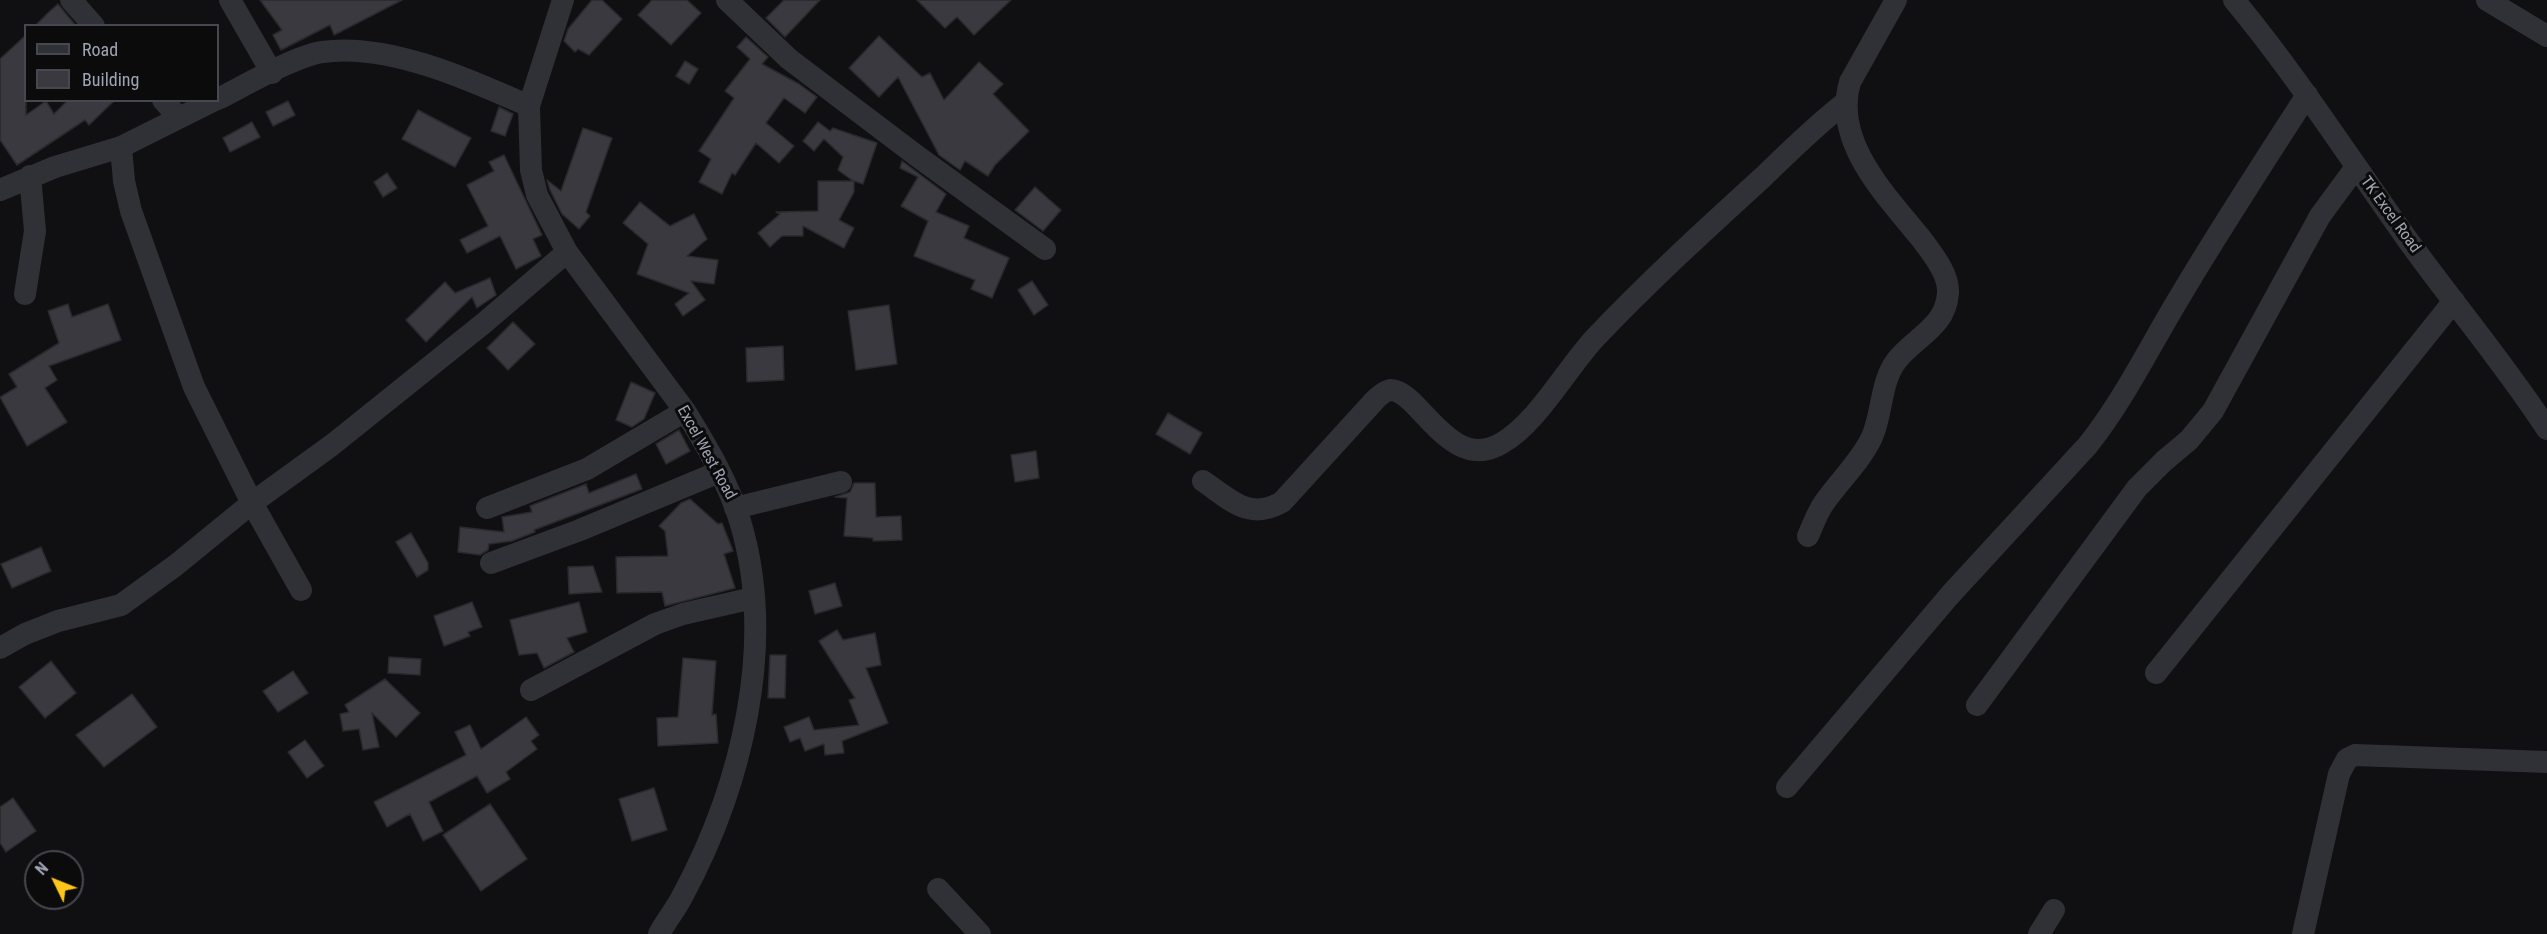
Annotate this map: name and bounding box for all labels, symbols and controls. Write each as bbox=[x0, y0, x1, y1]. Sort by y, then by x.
legend bbox=[24, 24, 219, 102]
text: Road bbox=[82, 39, 118, 60]
text: Building bbox=[82, 69, 139, 90]
street label: TK Excel Road bbox=[2356, 173, 2424, 257]
street label: Excel West Road bbox=[672, 403, 740, 503]
north arrow bbox=[24, 850, 84, 910]
text: N bbox=[32, 859, 52, 879]

